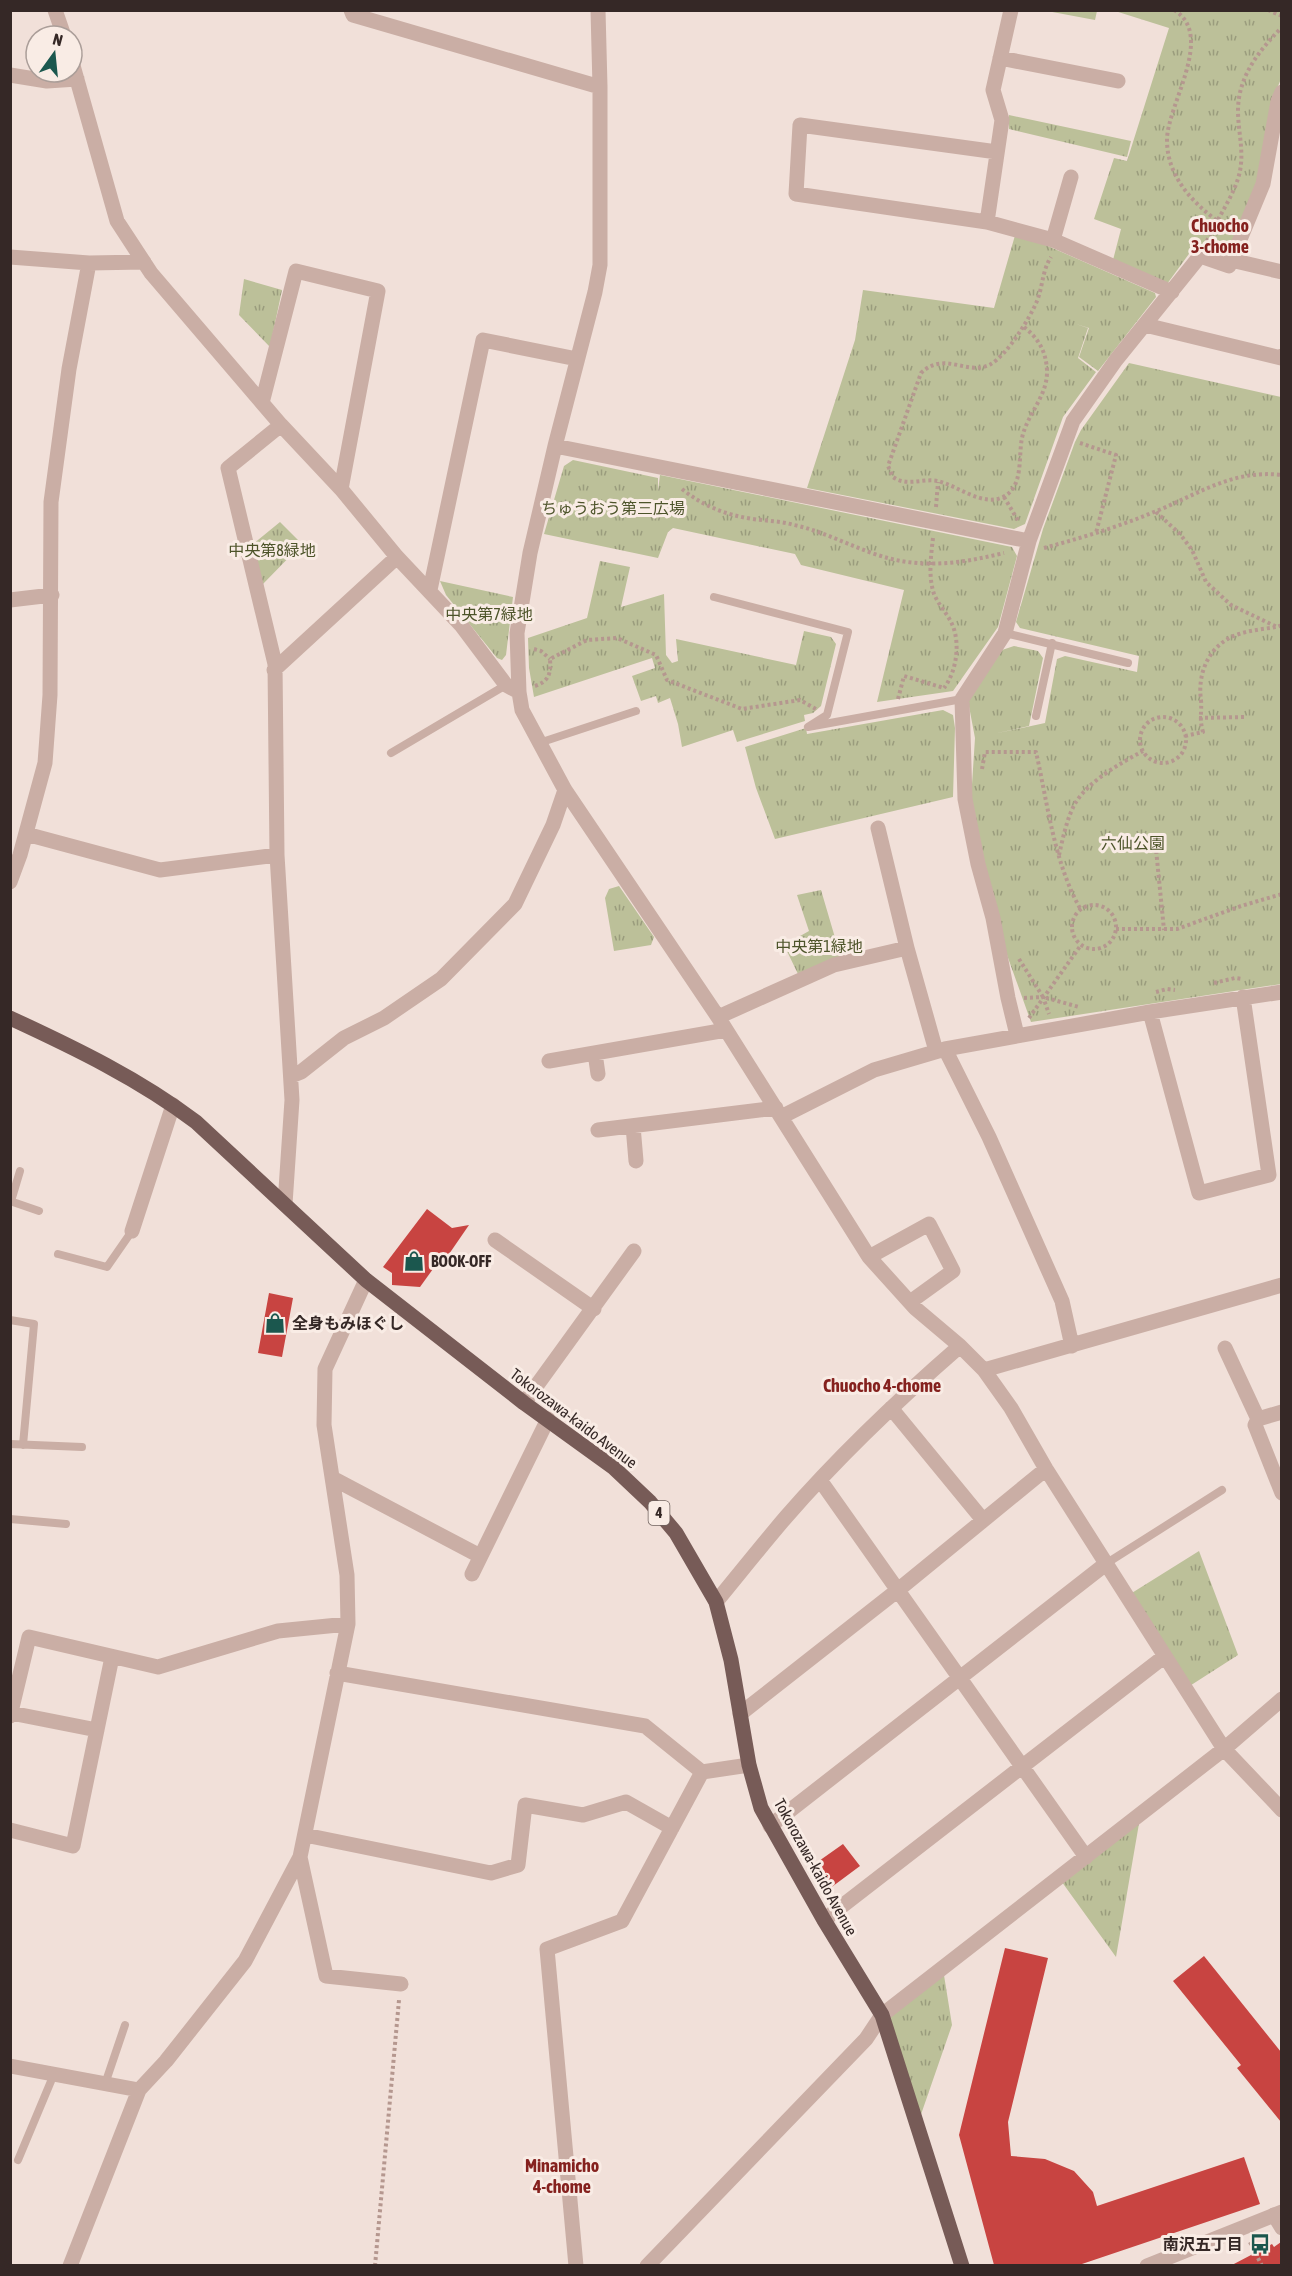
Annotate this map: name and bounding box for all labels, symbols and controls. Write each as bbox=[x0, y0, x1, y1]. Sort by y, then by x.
north arrow bbox=[24, 24, 84, 84]
text: N bbox=[51, 30, 65, 49]
district label: Chuocho 3-chome bbox=[1191, 215, 1249, 257]
park label: ちゅうおう第三広場 bbox=[541, 499, 685, 517]
park label: 中央第8緑地 bbox=[228, 541, 316, 559]
park label: 中央第7緑地 bbox=[445, 605, 533, 623]
park label: 六仙公園 bbox=[1101, 834, 1165, 852]
park label: 中央第1緑地 bbox=[775, 937, 863, 955]
shop icon: BOOK-OFF bbox=[402, 1249, 426, 1273]
place label: BOOK-OFF bbox=[431, 1252, 492, 1270]
shop icon: 全身もみほぐし bbox=[263, 1311, 287, 1335]
place label: 全身もみほぐし bbox=[292, 1314, 404, 1332]
street label: Tokorozawa-kaido Avenue bbox=[507, 1365, 641, 1471]
district label: Chuocho 4-chome bbox=[823, 1375, 941, 1396]
road number: 4 bbox=[648, 1501, 670, 1525]
street label: Tokorozawa-kaido Avenue bbox=[771, 1795, 861, 1939]
district label: Minamicho 4-chome bbox=[525, 2155, 599, 2197]
bus stop icon: 南沢五丁目 bbox=[1248, 2232, 1272, 2256]
place label: 南沢五丁目 bbox=[1163, 2235, 1243, 2253]

